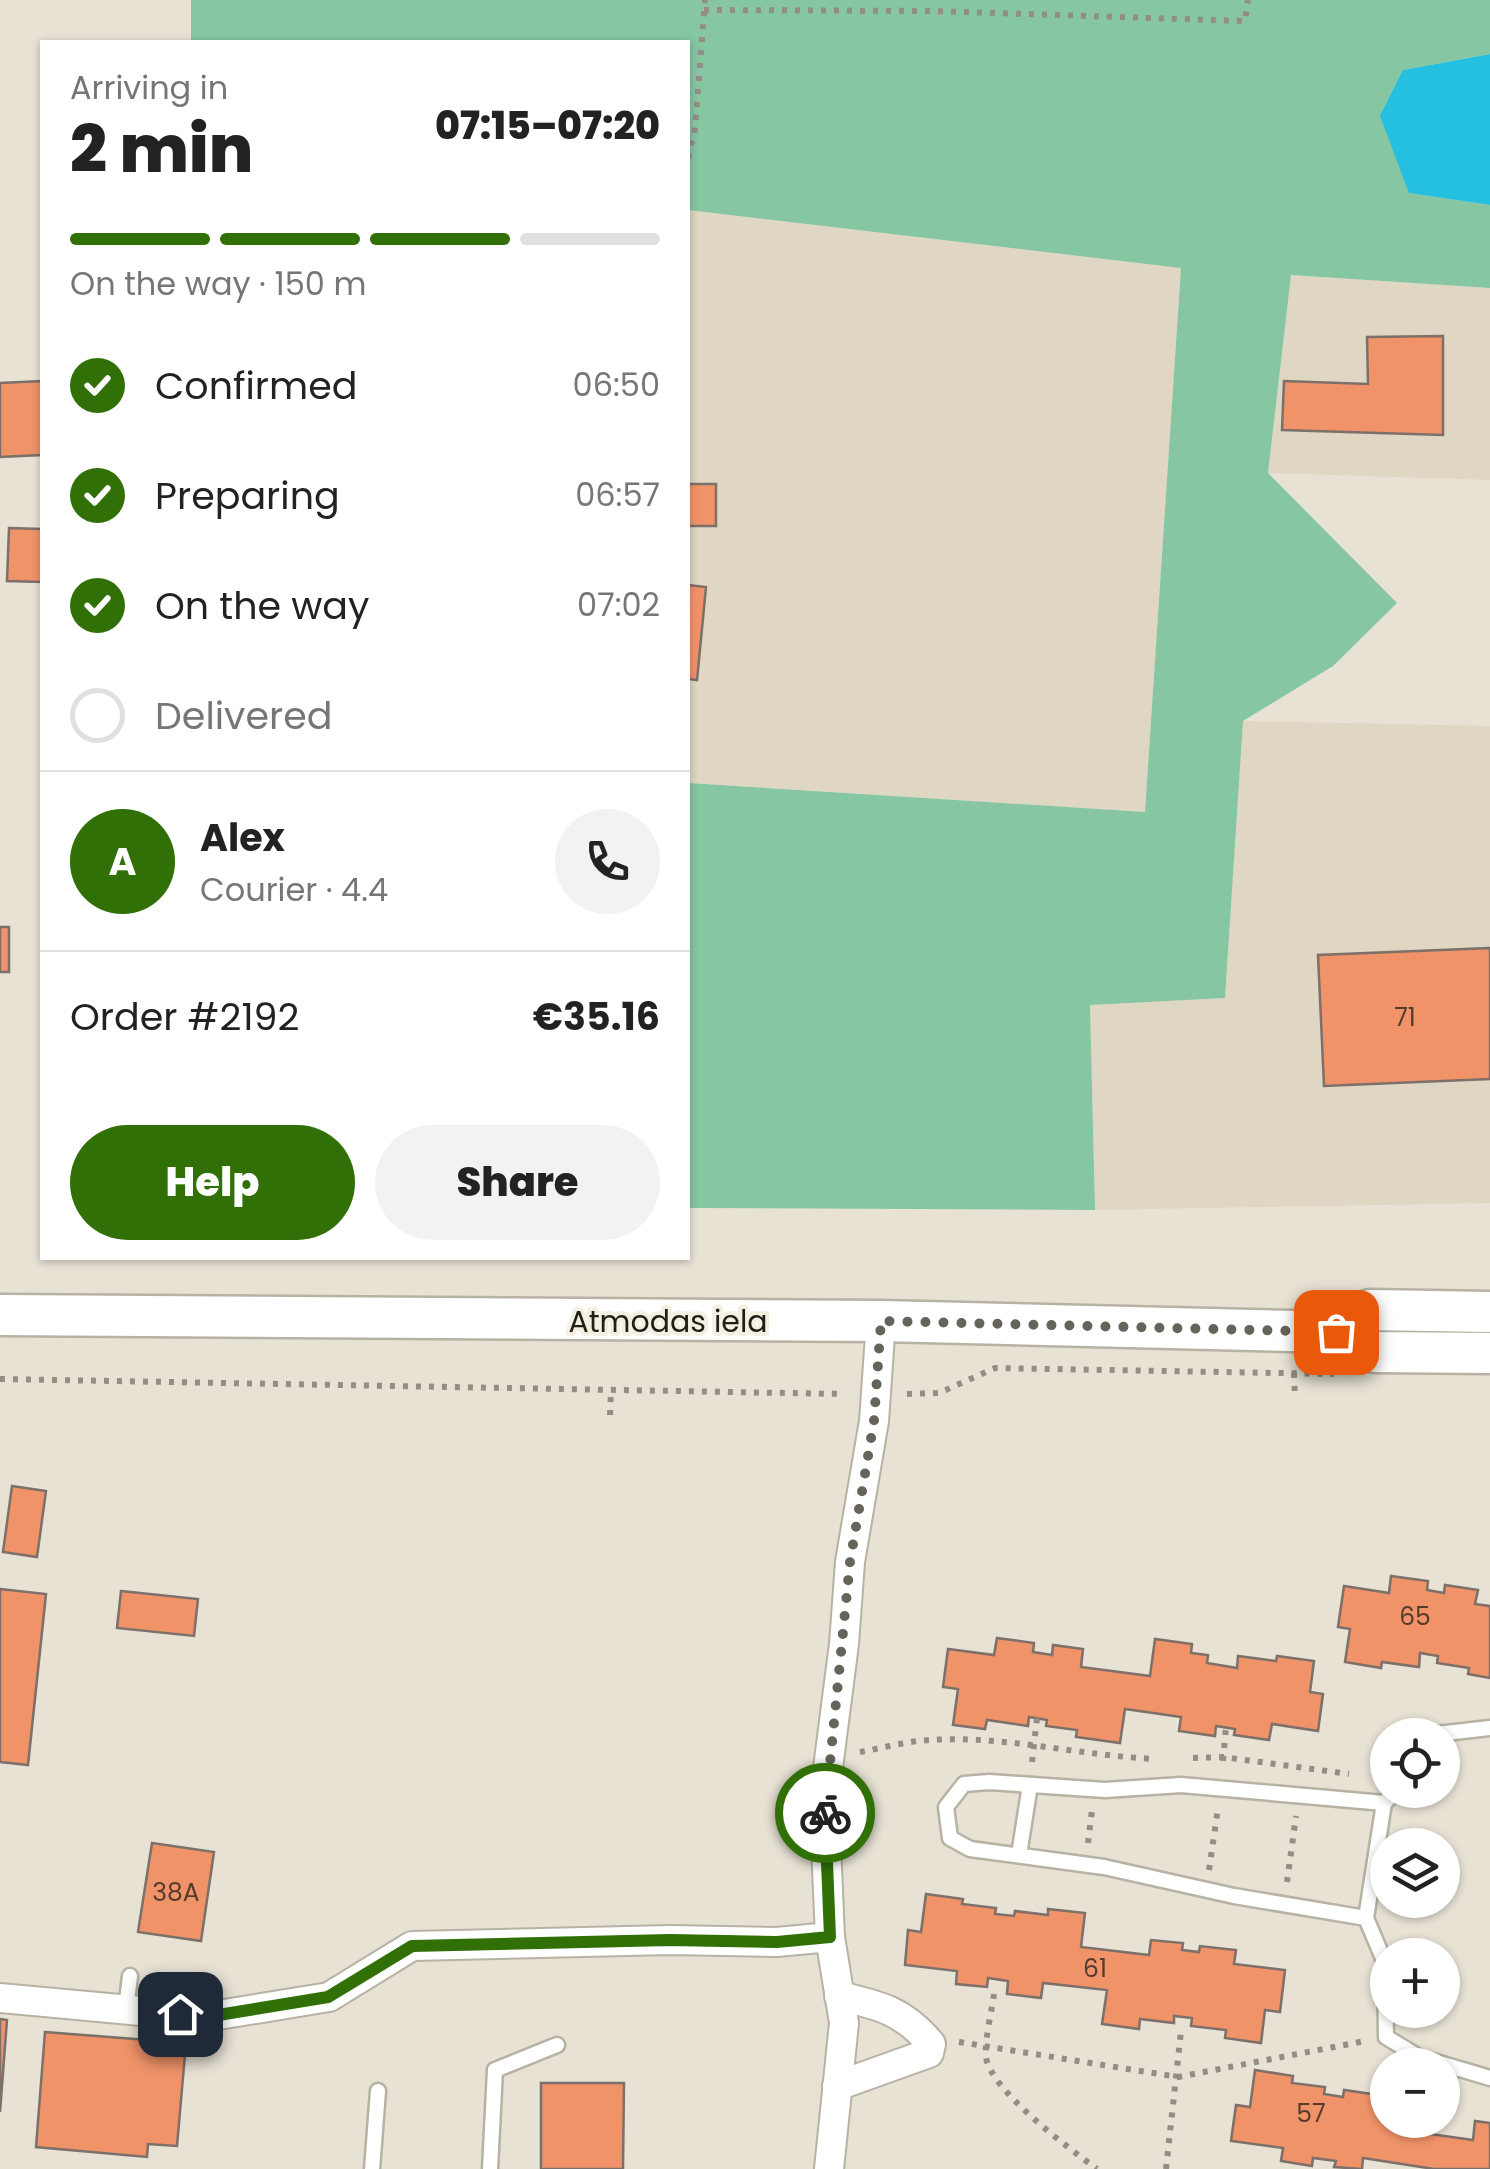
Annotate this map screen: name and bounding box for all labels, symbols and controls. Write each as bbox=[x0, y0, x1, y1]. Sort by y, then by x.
text: Arriving in bbox=[70, 65, 228, 110]
text: 07:15–07:20 bbox=[435, 99, 660, 152]
text: 2 min bbox=[70, 104, 253, 195]
text: On the way · 150 m bbox=[70, 261, 366, 306]
icon: check bbox=[70, 358, 125, 413]
text: Confirmed bbox=[155, 359, 357, 412]
text: 06:50 bbox=[573, 362, 660, 407]
icon: check bbox=[70, 468, 125, 523]
text: Preparing bbox=[155, 469, 340, 522]
text: 06:57 bbox=[575, 472, 660, 517]
icon: check bbox=[70, 578, 125, 633]
text: On the way bbox=[155, 579, 369, 632]
text: 07:02 bbox=[577, 582, 660, 627]
text: Delivered bbox=[155, 689, 332, 742]
button: phone bbox=[555, 809, 660, 914]
text: Alex bbox=[200, 811, 285, 864]
text: A bbox=[108, 835, 137, 888]
text: Courier · 4.4 bbox=[200, 867, 388, 912]
text: Order #2192 bbox=[70, 990, 299, 1043]
text: €35.16 bbox=[533, 990, 660, 1043]
house number: 71 bbox=[1394, 1000, 1416, 1035]
button: Help bbox=[70, 1125, 355, 1240]
button: Share bbox=[375, 1125, 660, 1240]
pin bbox=[1294, 1290, 1379, 1375]
street label: Atmodas iela bbox=[568, 1300, 768, 1343]
icon: bag bbox=[1309, 1305, 1364, 1360]
house number: 65 bbox=[1399, 1599, 1431, 1634]
map controls bbox=[1370, 1718, 1460, 2138]
button: locate bbox=[1370, 1718, 1460, 1808]
courier bbox=[775, 1763, 875, 1863]
icon: bike bbox=[798, 1786, 853, 1841]
button: layers bbox=[1370, 1828, 1460, 1918]
house number: 38A bbox=[152, 1875, 200, 1910]
button: + bbox=[1370, 1938, 1460, 2028]
house number: 61 bbox=[1083, 1951, 1107, 1986]
pin bbox=[138, 1972, 223, 2057]
icon: home bbox=[153, 1987, 208, 2042]
button: − bbox=[1370, 2048, 1460, 2138]
house number: 57 bbox=[1296, 2096, 1326, 2131]

